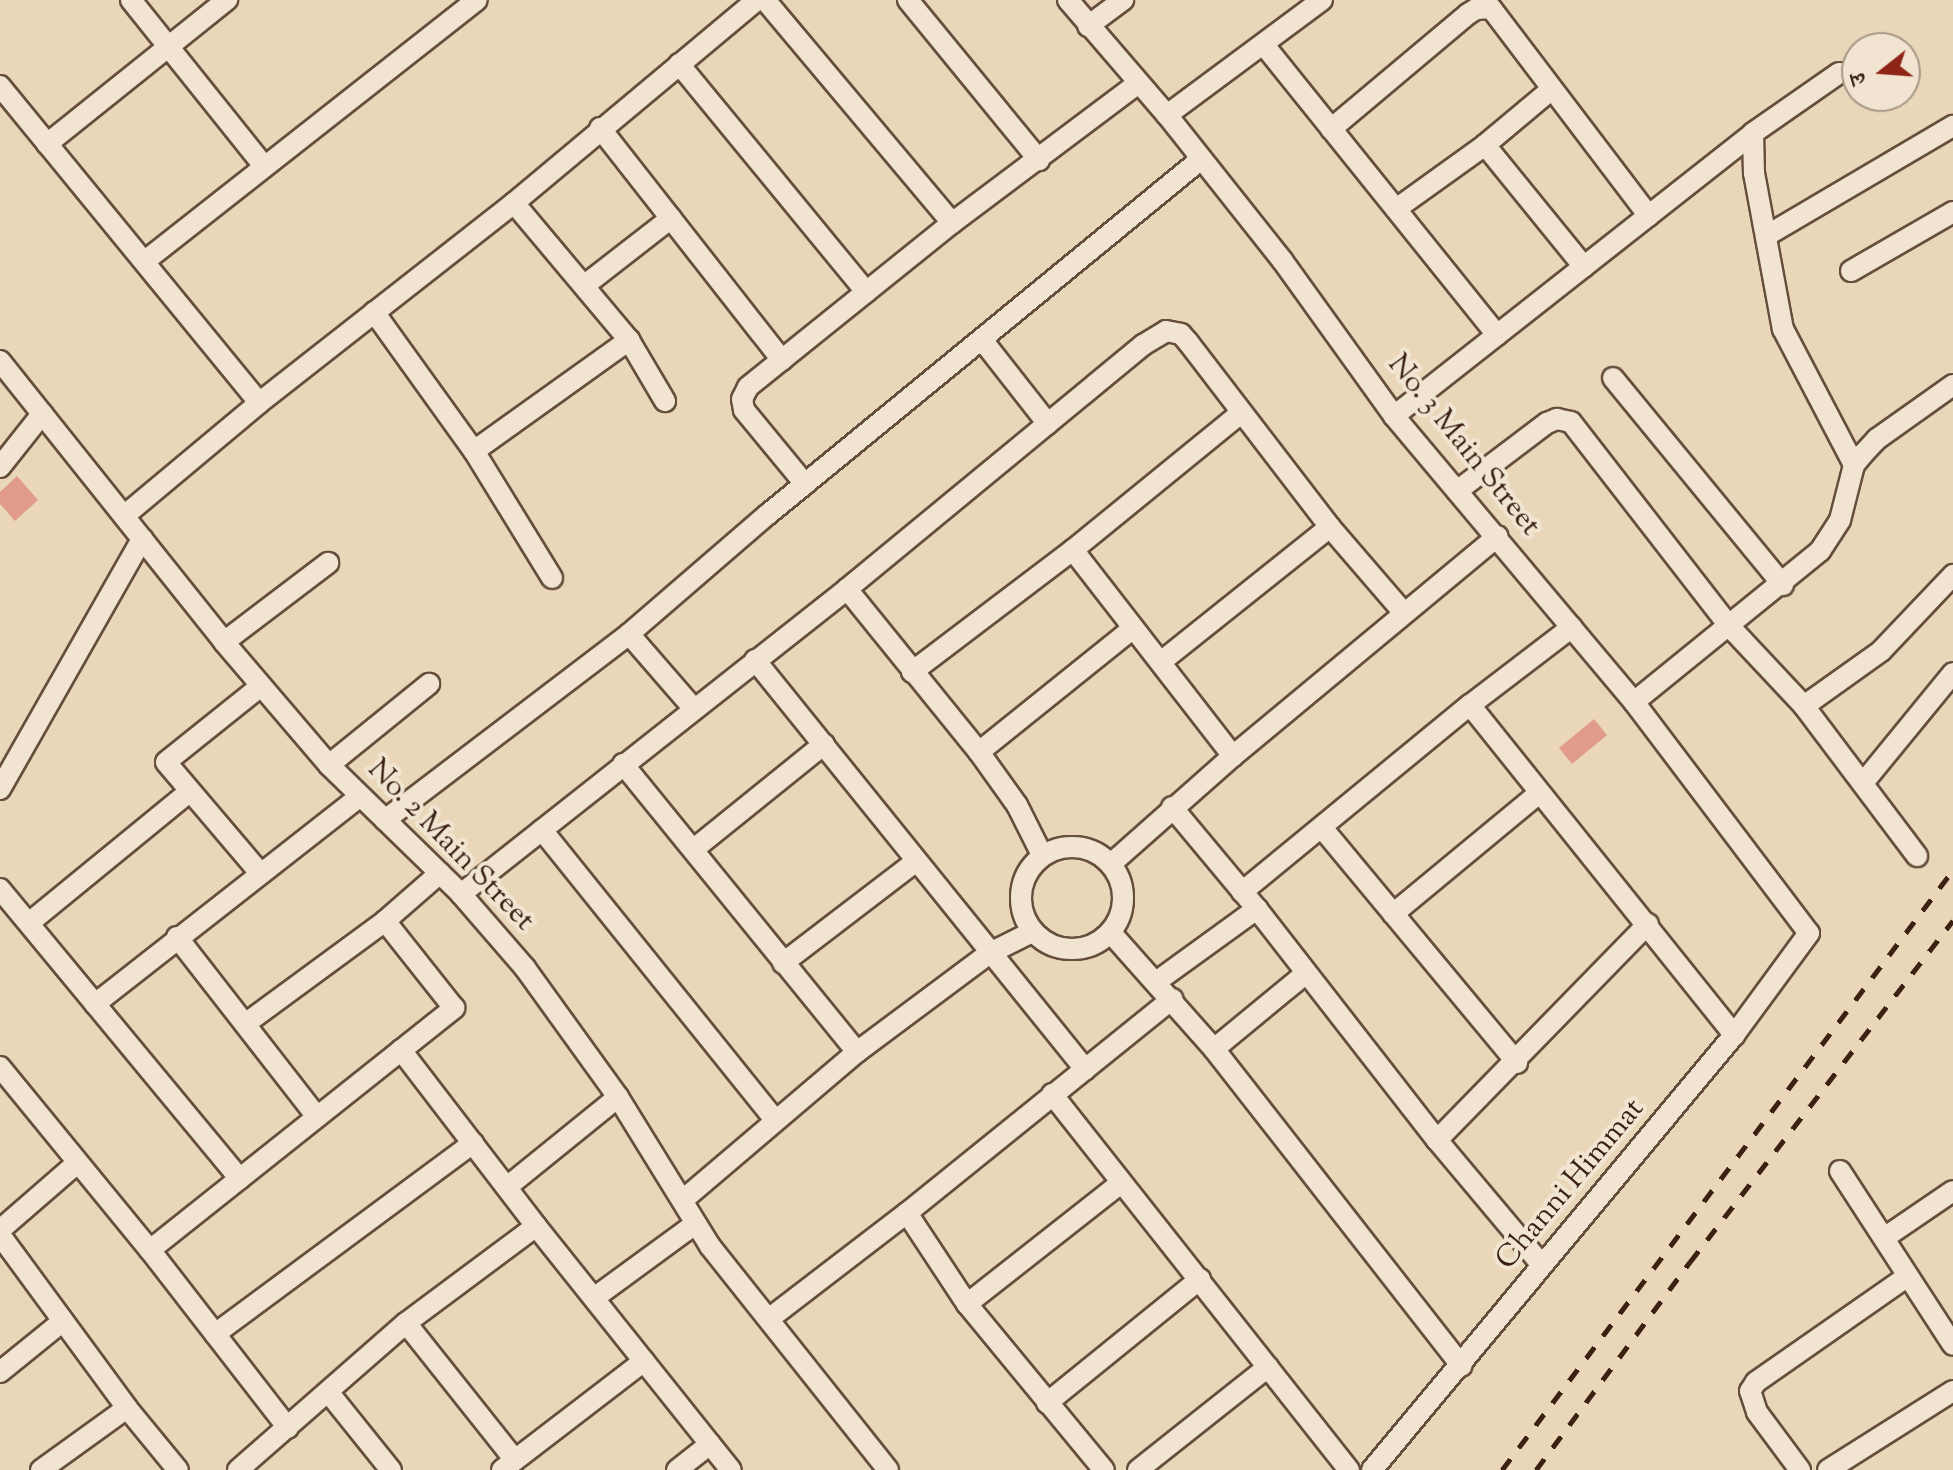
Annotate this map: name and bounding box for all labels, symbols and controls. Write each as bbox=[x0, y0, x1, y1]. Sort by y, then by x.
north arrow bbox=[1841, 32, 1921, 112]
text: उ bbox=[1843, 68, 1877, 88]
street label: No. 3 Main Street bbox=[1379, 348, 1547, 544]
street label: No. 2 Main Street bbox=[359, 753, 541, 939]
street label: Channi Himmat bbox=[1489, 1092, 1653, 1278]

